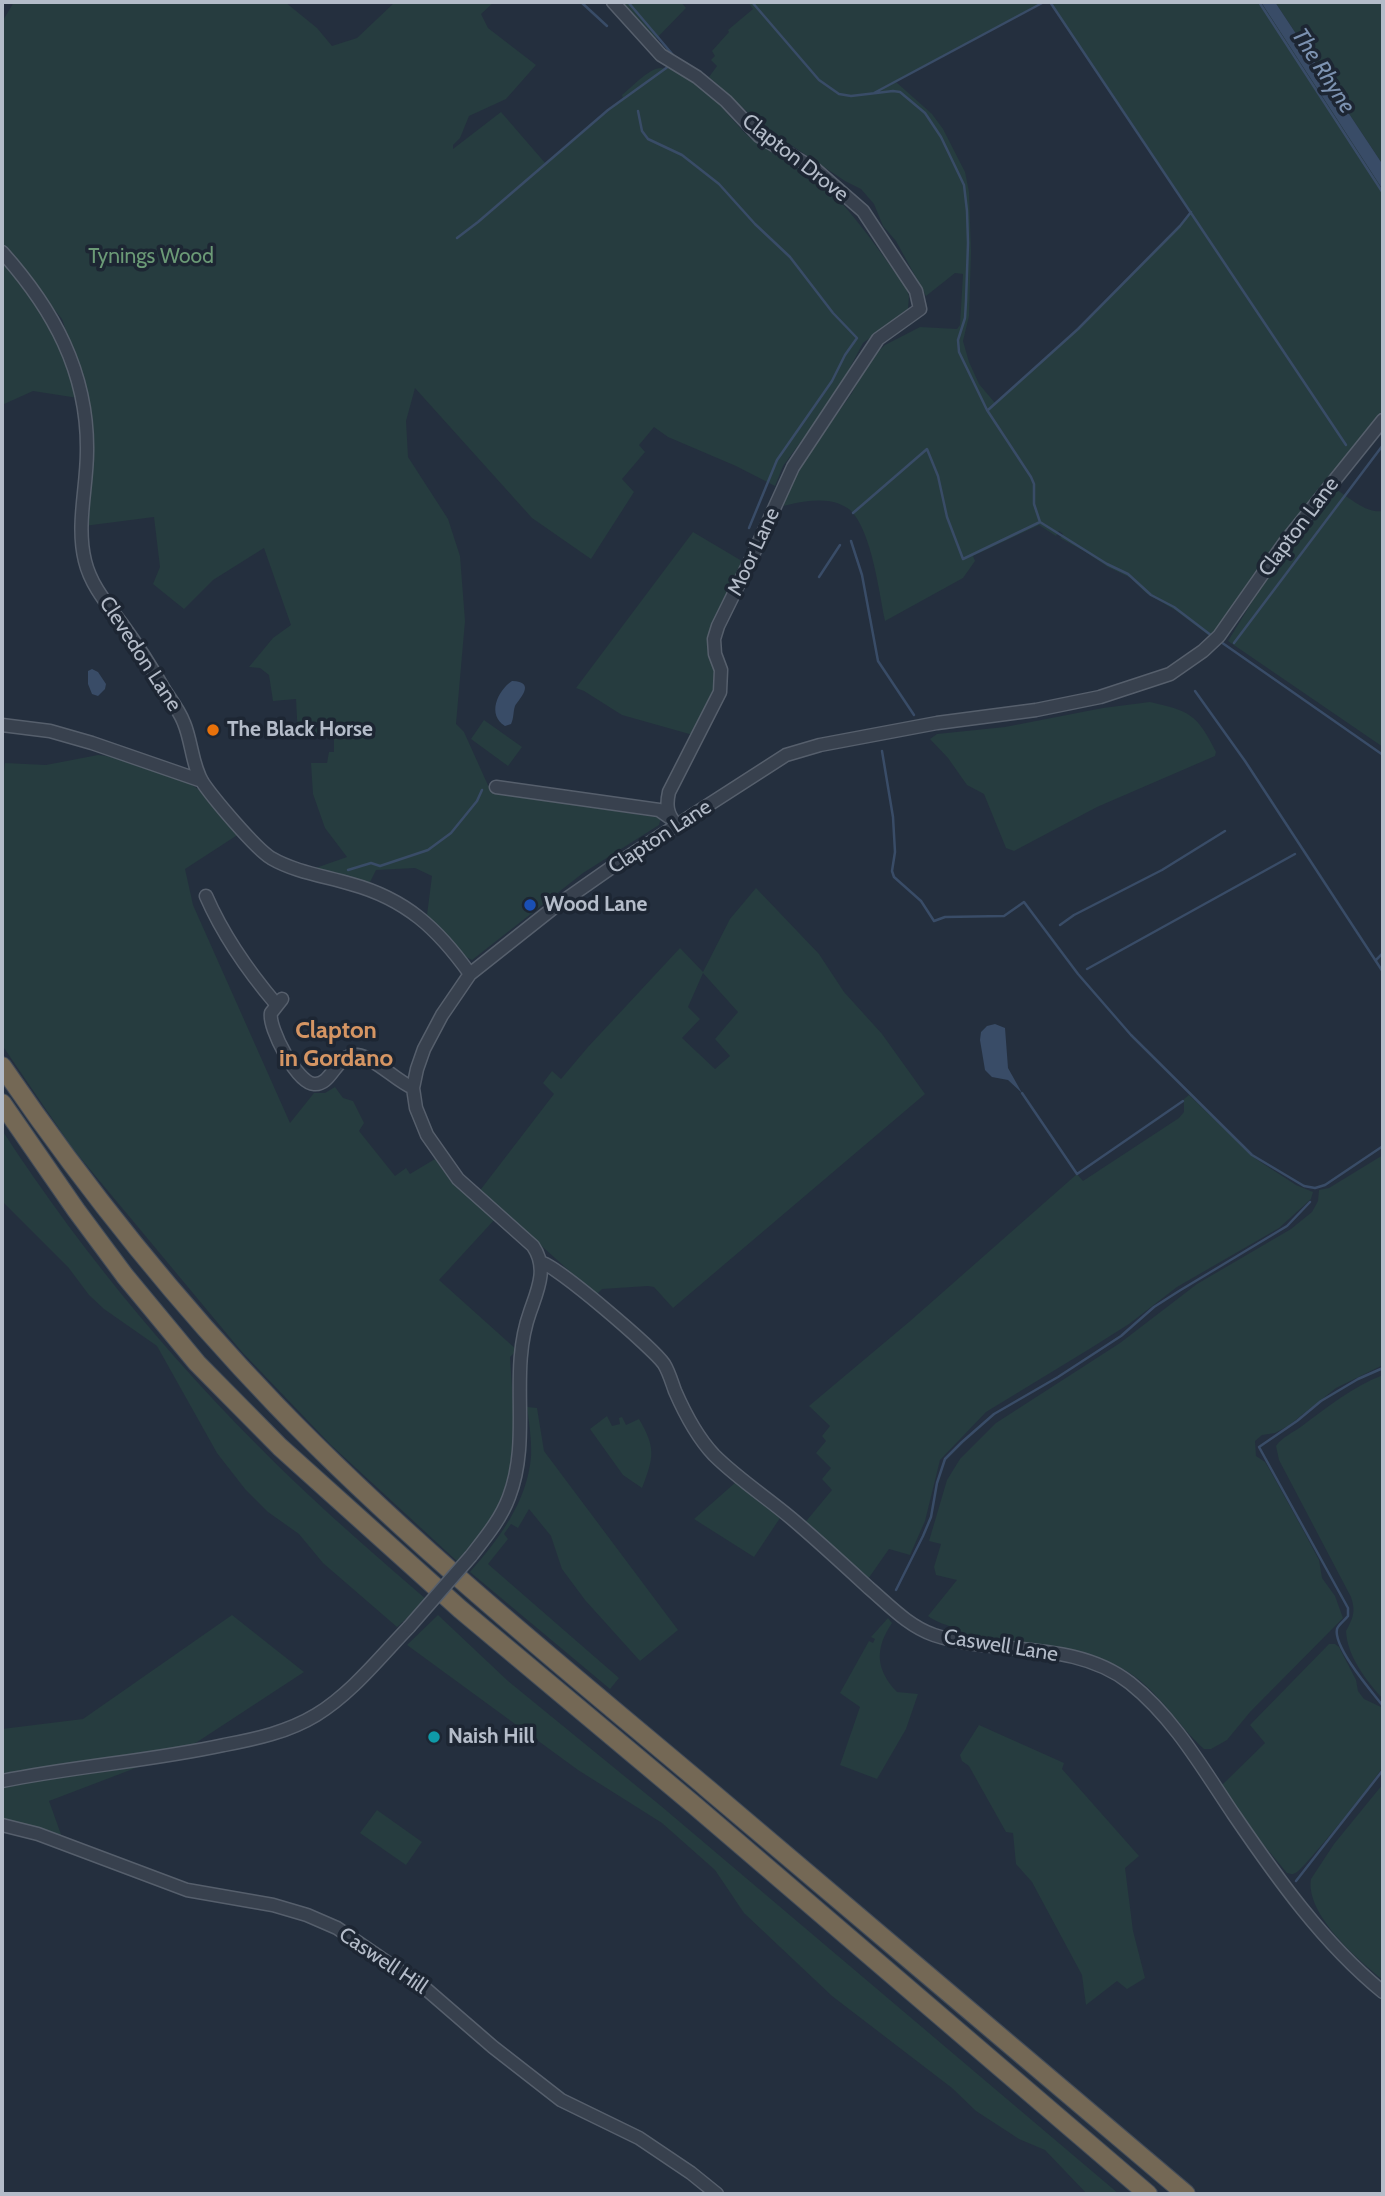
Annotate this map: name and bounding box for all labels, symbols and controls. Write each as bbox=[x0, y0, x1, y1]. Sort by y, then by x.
water label: The Rhyne bbox=[1285, 23, 1361, 119]
street label: Clapton Drove bbox=[737, 109, 853, 207]
park label: Tynings Wood bbox=[88, 244, 214, 270]
street label: Clapton Lane bbox=[1254, 472, 1344, 582]
street label: Moor Lane bbox=[723, 504, 785, 600]
street label: Clevedon Lane bbox=[93, 592, 187, 716]
place label: The Black Horse bbox=[227, 717, 373, 743]
marker: The Black Horse bbox=[205, 722, 221, 738]
street label: Clapton Lane bbox=[604, 794, 716, 880]
place label: Wood Lane bbox=[544, 892, 647, 918]
marker: Wood Lane bbox=[522, 897, 538, 913]
district label: Clapton in Gordano bbox=[279, 1017, 393, 1073]
street label: Caswell Lane bbox=[942, 1625, 1060, 1667]
place label: Naish Hill bbox=[448, 1724, 535, 1750]
marker: Naish Hill bbox=[426, 1729, 442, 1745]
street label: Caswell Hill bbox=[334, 1922, 432, 2000]

